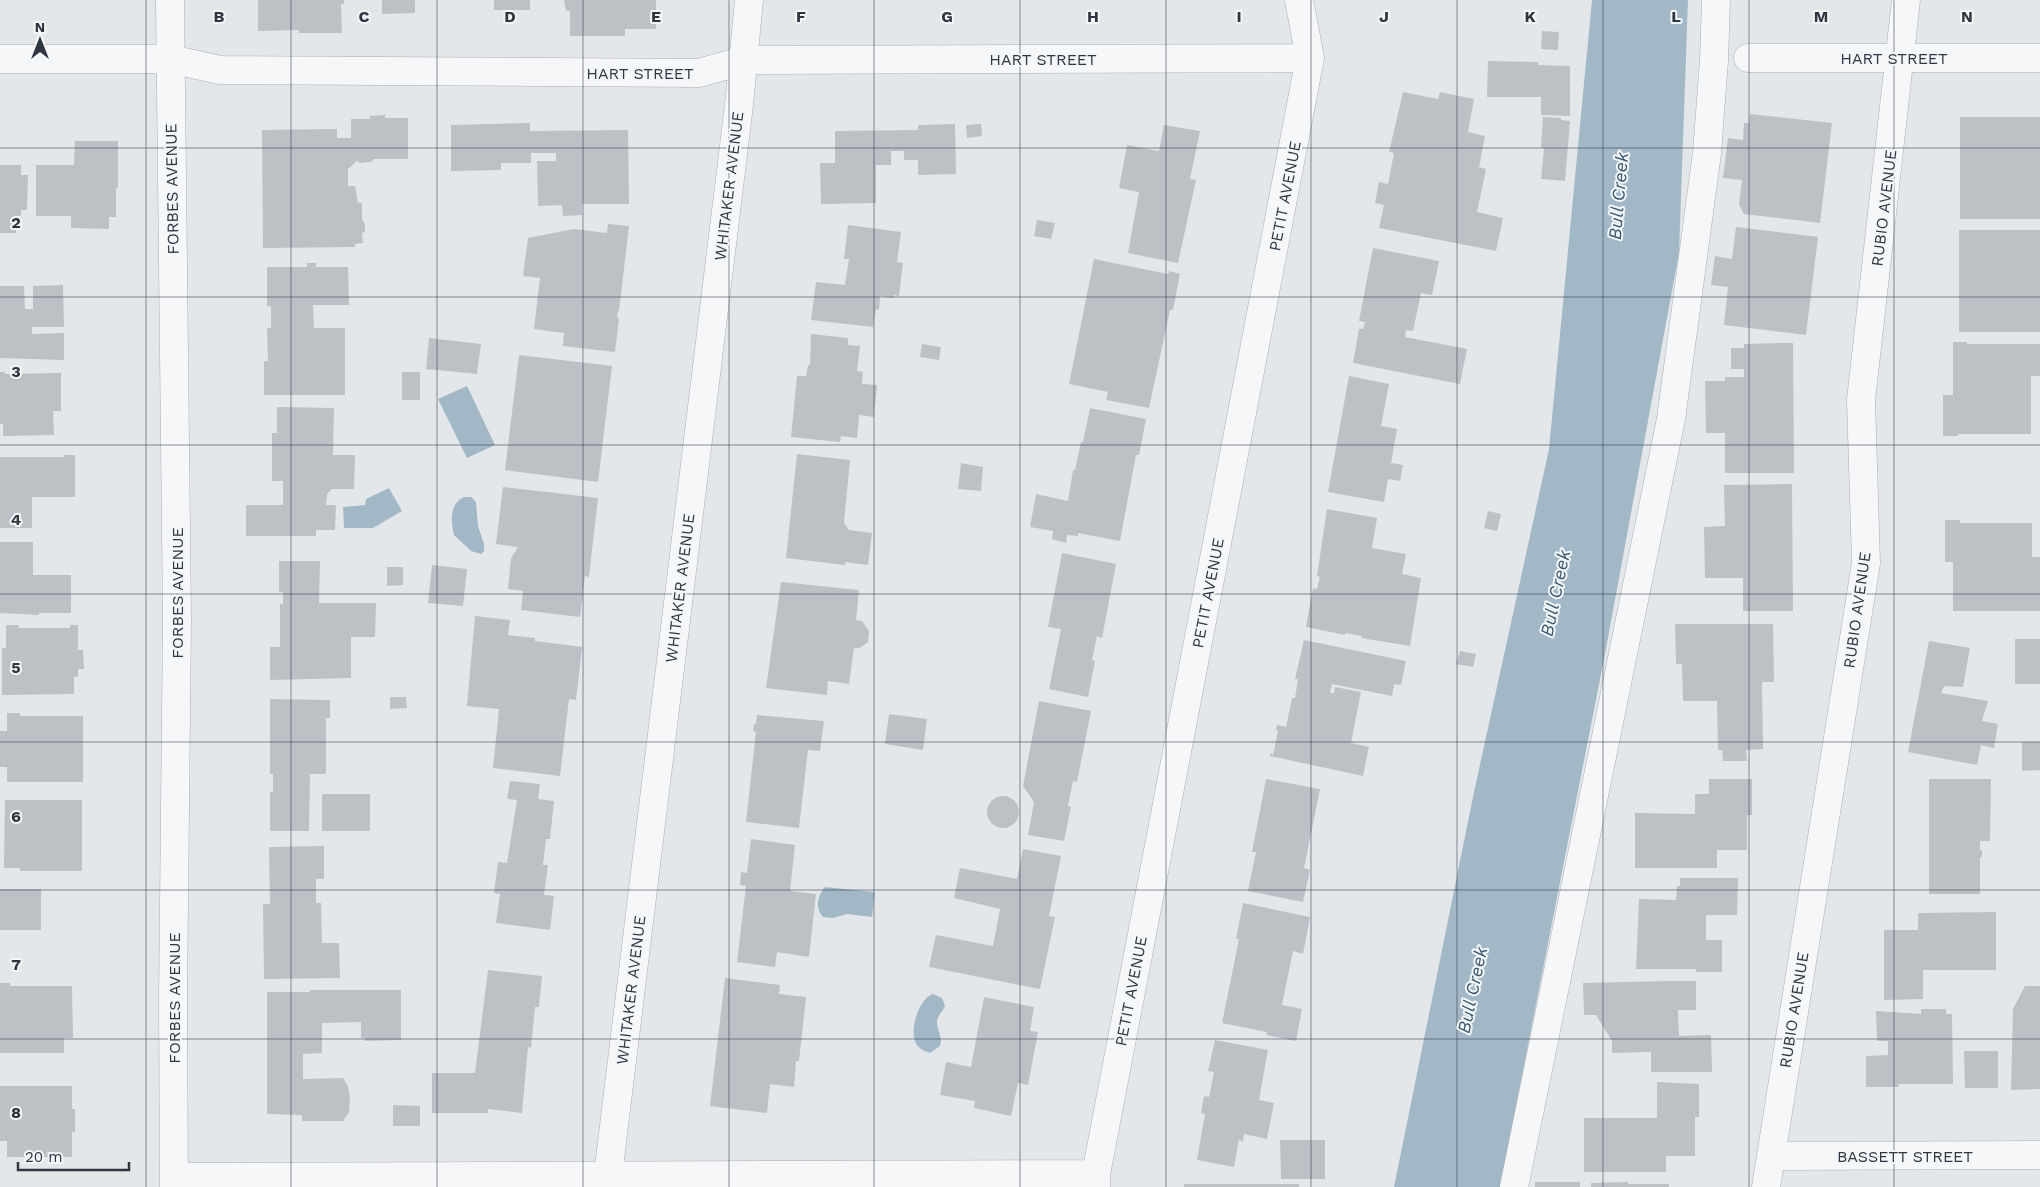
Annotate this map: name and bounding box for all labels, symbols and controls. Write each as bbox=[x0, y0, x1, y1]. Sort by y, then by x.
text: B bbox=[214, 7, 225, 26]
text: C bbox=[359, 7, 370, 26]
text: D bbox=[504, 7, 516, 26]
text: E bbox=[651, 7, 661, 26]
text: F bbox=[796, 7, 806, 26]
text: G bbox=[941, 7, 953, 26]
text: H bbox=[1087, 7, 1099, 26]
text: I bbox=[1236, 7, 1242, 26]
text: J bbox=[1379, 7, 1389, 26]
text: K bbox=[1524, 7, 1536, 26]
text: L bbox=[1671, 7, 1681, 26]
text: M bbox=[1814, 7, 1828, 26]
text: N bbox=[1961, 7, 1973, 26]
north arrow bbox=[15, 15, 65, 65]
text: N bbox=[35, 19, 45, 35]
street label: HART STREET bbox=[1840, 49, 1948, 68]
street label: HART STREET bbox=[989, 50, 1097, 69]
street label: HART STREET bbox=[586, 64, 694, 83]
street label: WHITAKER AVENUE bbox=[710, 110, 748, 262]
street label: FORBES AVENUE bbox=[161, 123, 183, 255]
street label: PETIT AVENUE bbox=[1265, 139, 1305, 253]
street label: RUBIO AVENUE bbox=[1867, 149, 1901, 267]
water label: Bull Creek bbox=[1604, 150, 1632, 241]
text: 2 bbox=[11, 213, 21, 232]
text: 3 bbox=[11, 362, 21, 381]
text: 4 bbox=[11, 510, 21, 529]
street label: WHITAKER AVENUE bbox=[661, 512, 699, 664]
street label: FORBES AVENUE bbox=[168, 527, 187, 659]
street label: PETIT AVENUE bbox=[1188, 536, 1228, 650]
water label: Bull Creek bbox=[1536, 547, 1575, 638]
street label: RUBIO AVENUE bbox=[1839, 551, 1875, 669]
text: 5 bbox=[11, 658, 21, 677]
text: 6 bbox=[11, 807, 21, 826]
street label: WHITAKER AVENUE bbox=[612, 914, 650, 1066]
street label: FORBES AVENUE bbox=[165, 932, 184, 1064]
street label: PETIT AVENUE bbox=[1111, 934, 1151, 1048]
water label: Bull Creek bbox=[1453, 944, 1492, 1035]
street label: RUBIO AVENUE bbox=[1775, 951, 1813, 1069]
text: 7 bbox=[11, 955, 21, 974]
text: 8 bbox=[11, 1103, 21, 1122]
scale bar bbox=[18, 1140, 129, 1172]
street label: BASSETT STREET bbox=[1837, 1147, 1973, 1166]
text: 20 m bbox=[25, 1148, 63, 1166]

